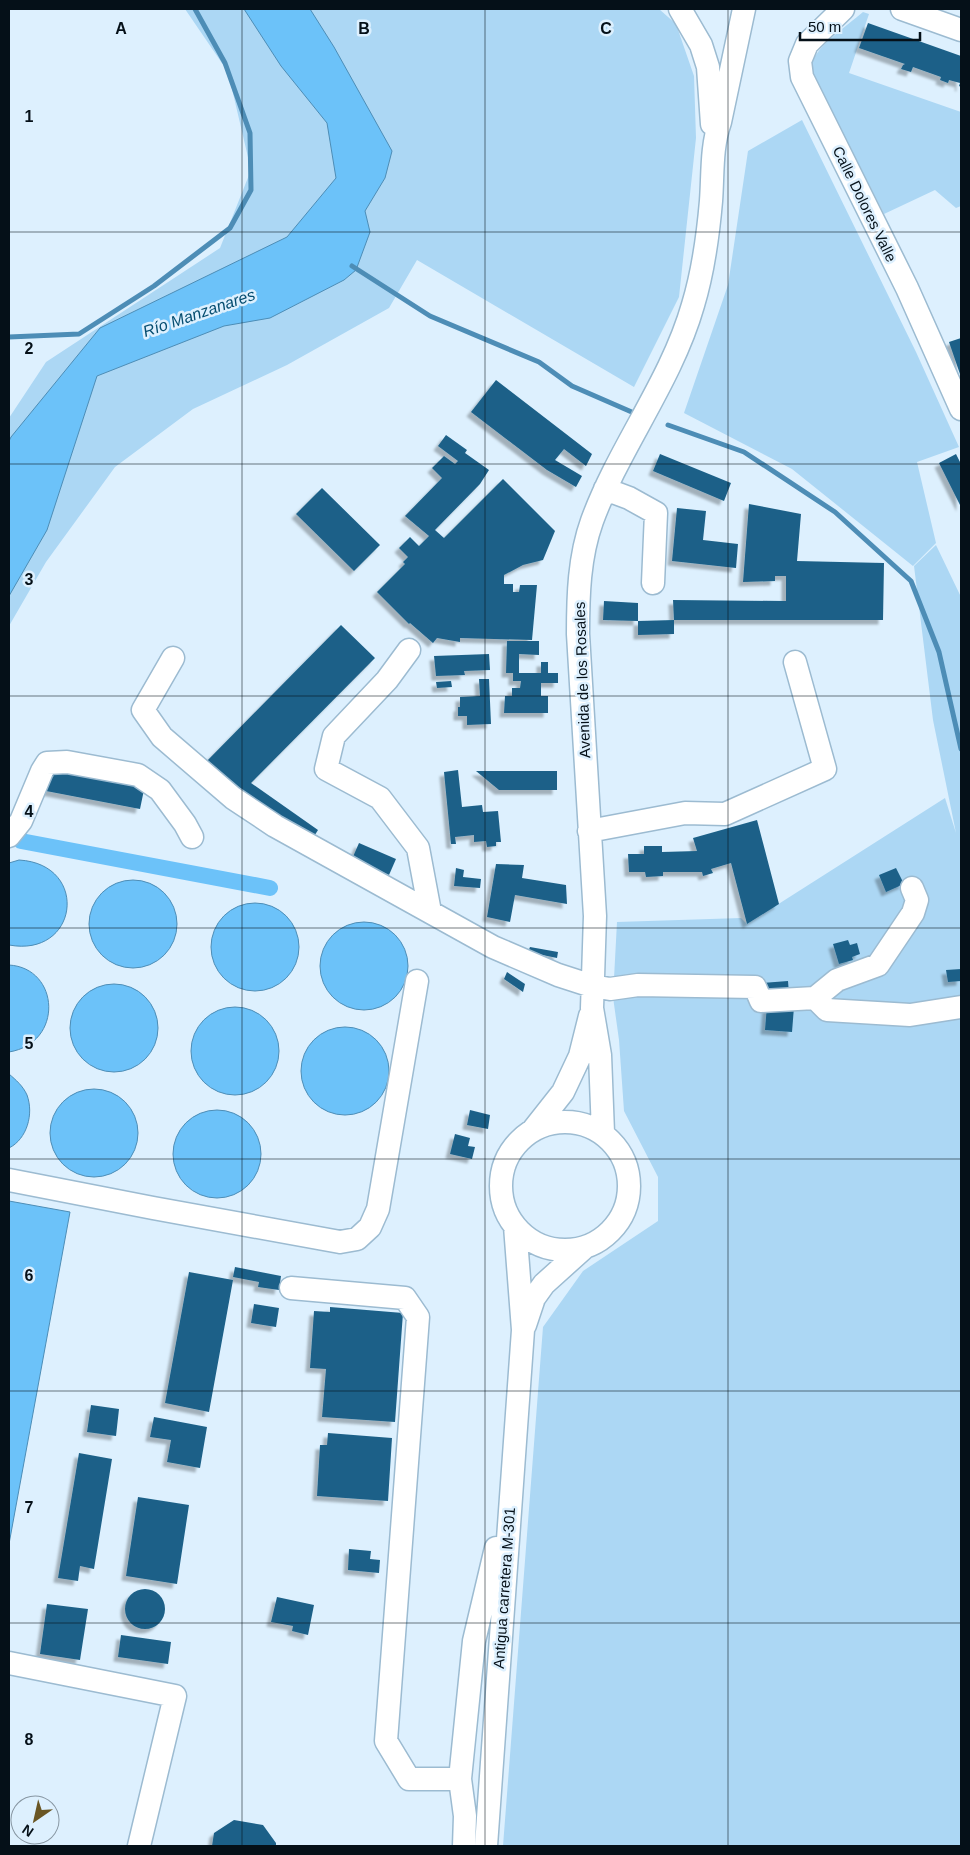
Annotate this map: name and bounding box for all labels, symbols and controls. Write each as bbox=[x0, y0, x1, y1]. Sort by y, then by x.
scale bar bbox=[800, 10, 920, 42]
text: 50 m bbox=[808, 18, 841, 35]
text: A bbox=[115, 20, 127, 37]
text: B bbox=[358, 20, 370, 37]
text: C bbox=[600, 20, 612, 37]
text: 1 bbox=[25, 108, 34, 125]
street label: Calle Dolores Valle bbox=[830, 143, 900, 265]
water label: Río Manzanares bbox=[141, 286, 257, 340]
text: 2 bbox=[25, 340, 34, 357]
text: 3 bbox=[25, 571, 34, 588]
street label: Avenida de los Rosales bbox=[571, 602, 593, 758]
text: 4 bbox=[25, 803, 34, 820]
text: 5 bbox=[25, 1035, 34, 1052]
text: 6 bbox=[25, 1267, 34, 1284]
text: 7 bbox=[25, 1499, 34, 1516]
street label: Antigua carretera M-301 bbox=[490, 1507, 518, 1669]
text: 8 bbox=[25, 1731, 34, 1748]
north arrow bbox=[10, 1795, 60, 1845]
text: N bbox=[19, 1821, 36, 1840]

